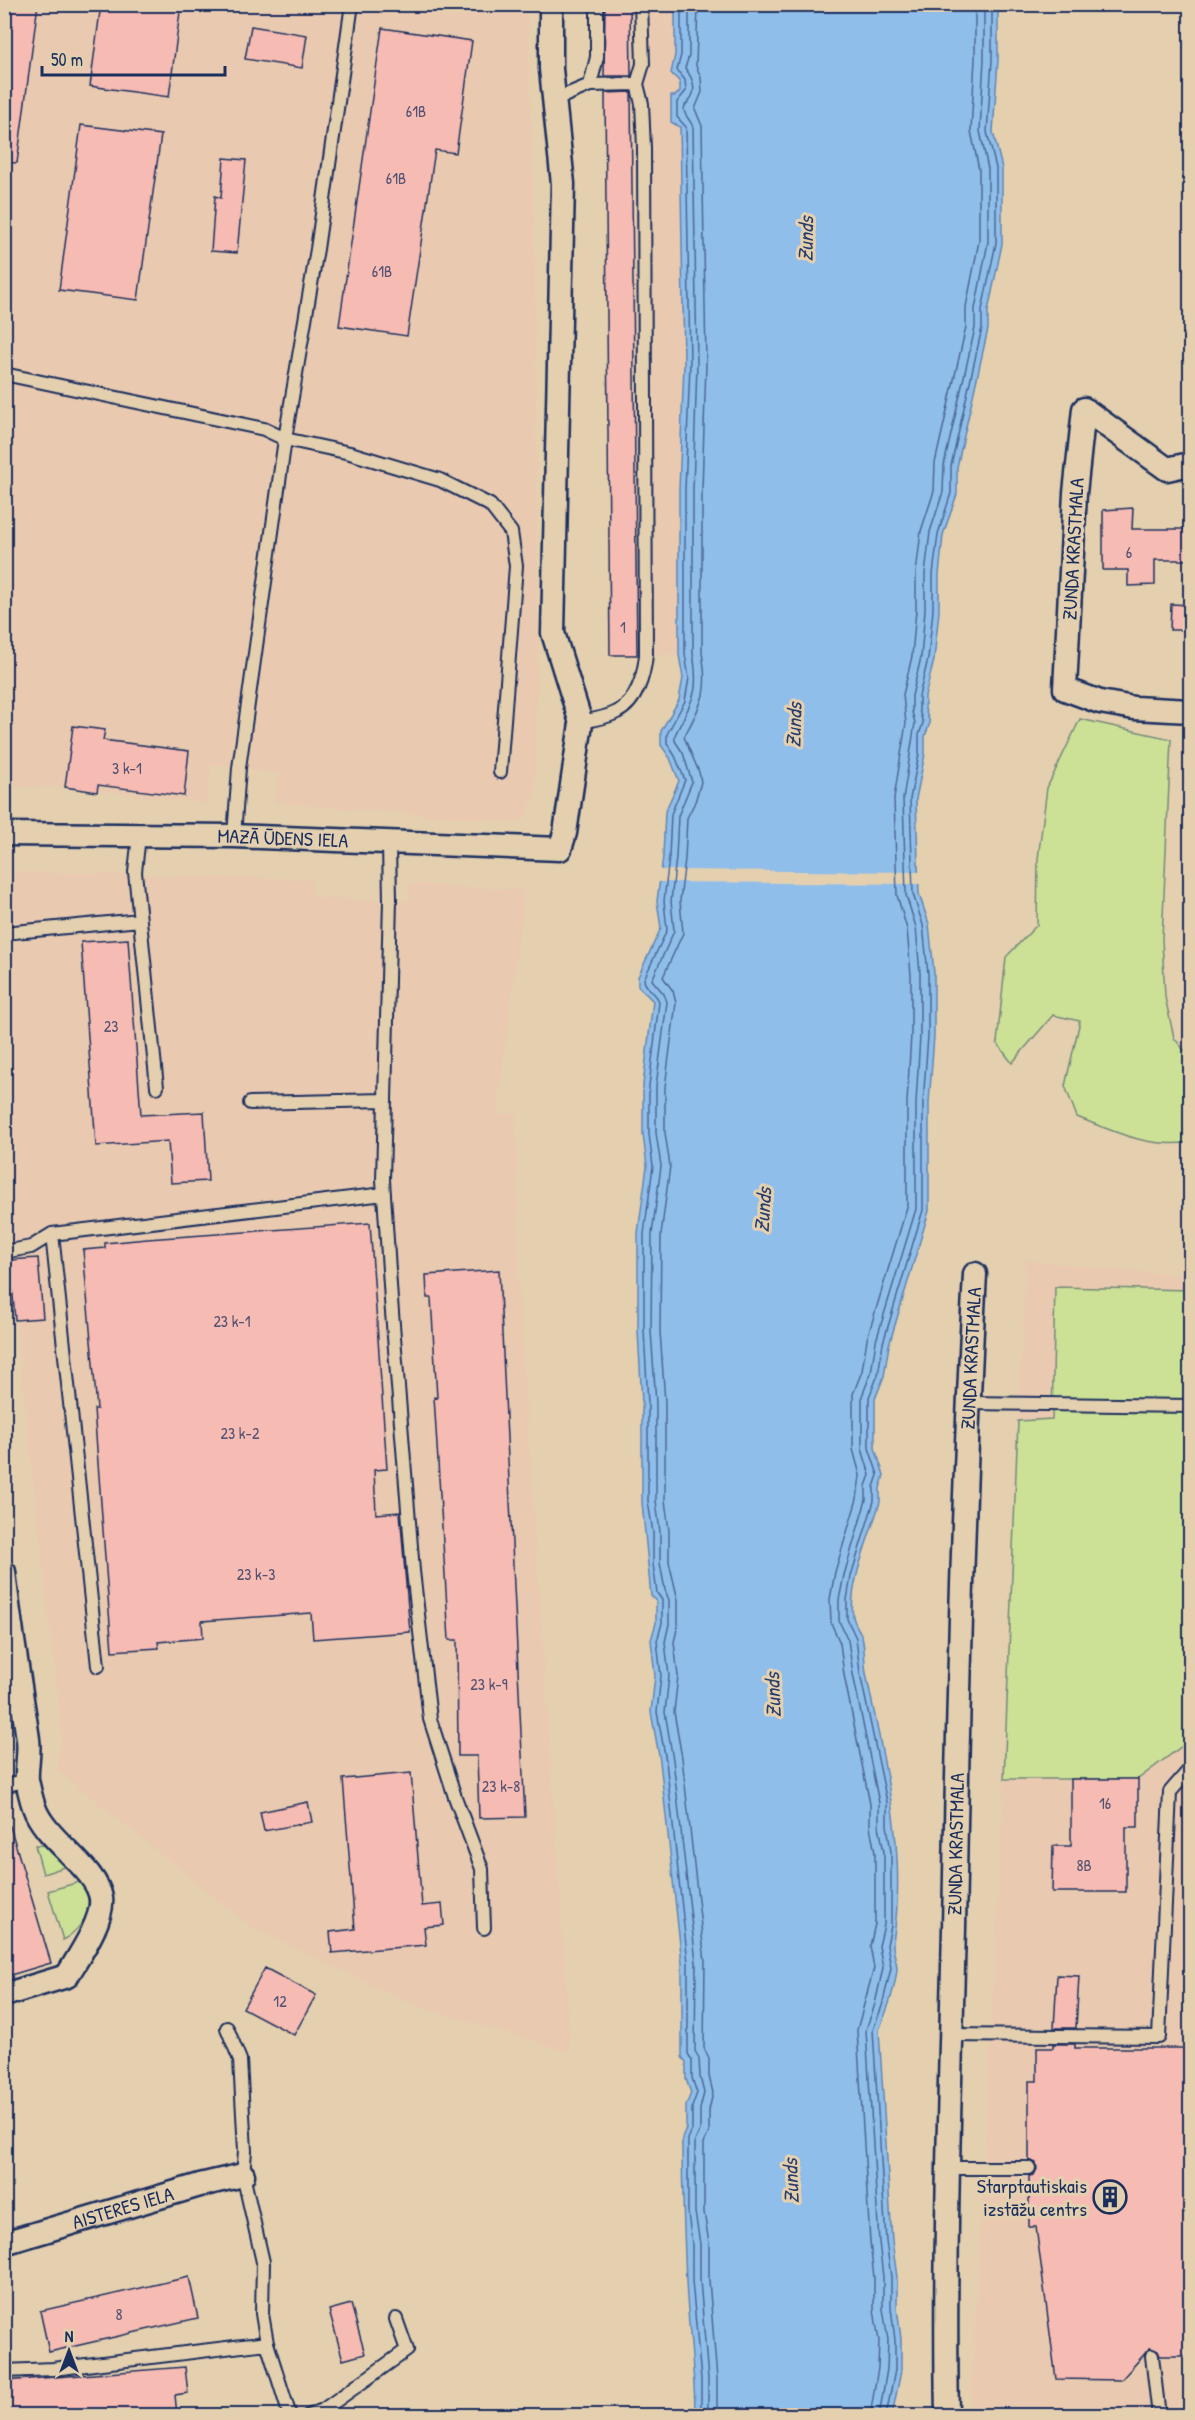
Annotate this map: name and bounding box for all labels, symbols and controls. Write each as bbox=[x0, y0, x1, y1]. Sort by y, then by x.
scale bar bbox=[42, 39, 225, 77]
text: 50 m bbox=[51, 47, 83, 72]
house number: 61B bbox=[406, 100, 426, 122]
house number: 61B bbox=[386, 167, 406, 189]
water label: Zunds bbox=[791, 214, 820, 262]
house number: 61B bbox=[372, 260, 392, 282]
street label: ZUNDA KRASTMALA bbox=[1055, 477, 1090, 621]
house number: 6 bbox=[1126, 541, 1132, 563]
house number: 1 bbox=[620, 616, 626, 638]
water label: Zunds bbox=[778, 700, 809, 748]
house number: 3 k-1 bbox=[112, 757, 142, 779]
street label: MAZĀ ŪDENS IELA bbox=[218, 822, 349, 854]
house number: 23 bbox=[104, 1015, 118, 1037]
water label: Zunds bbox=[746, 1185, 779, 1233]
street label: ZUNDA KRASTMALA bbox=[954, 1286, 987, 1430]
house number: 23 k-1 bbox=[213, 1310, 251, 1332]
house number: 23 k-2 bbox=[221, 1422, 260, 1444]
house number: 23 k-3 bbox=[237, 1563, 275, 1585]
water label: Zunds bbox=[757, 1670, 788, 1718]
house number: 23 k-9 bbox=[470, 1673, 508, 1695]
street label: ZUNDA KRASTMALA bbox=[940, 1772, 970, 1916]
house number: 23 k-8 bbox=[482, 1775, 520, 1797]
house number: 16 bbox=[1099, 1792, 1111, 1814]
house number: 8B bbox=[1076, 1854, 1092, 1876]
house number: 12 bbox=[273, 1990, 287, 2012]
water label: Zunds bbox=[775, 2156, 806, 2204]
place label: Starptautiskais izstāžu centrs bbox=[977, 2172, 1087, 2222]
building icon: Starptautiskais izstāžu centrs bbox=[1092, 2179, 1128, 2215]
street label: AISTERES IELA bbox=[69, 2180, 177, 2235]
house number: 8 bbox=[116, 2303, 123, 2325]
north arrow bbox=[39, 2321, 99, 2381]
text: N bbox=[65, 2325, 74, 2347]

